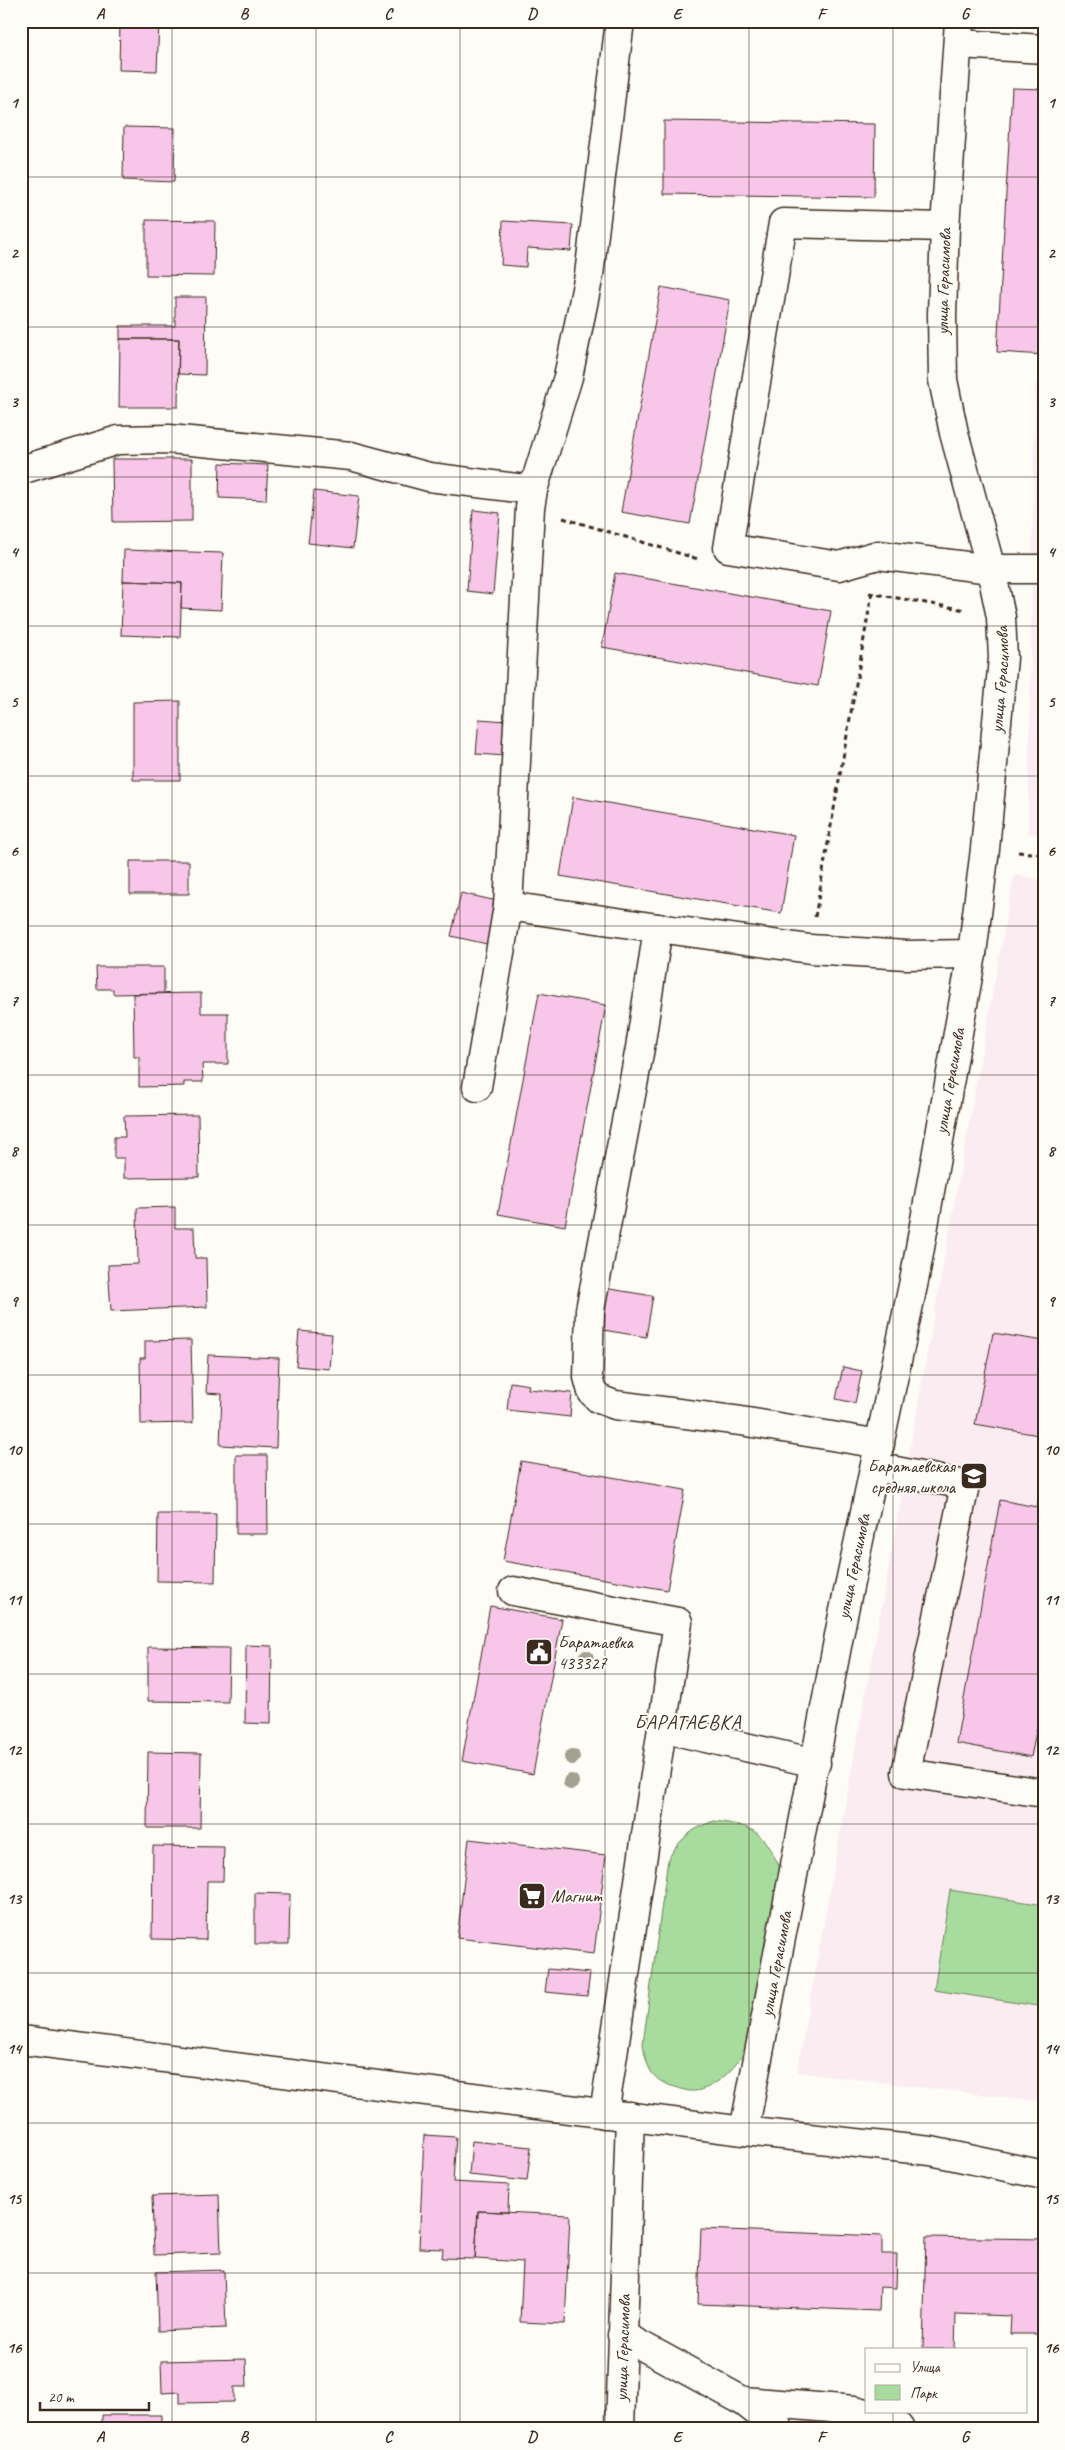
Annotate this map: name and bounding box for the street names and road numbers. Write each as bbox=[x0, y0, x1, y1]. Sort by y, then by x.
street label: улица Герасимова bbox=[931, 226, 956, 336]
street label: улица Герасимова bbox=[985, 624, 1014, 735]
street label: улица Герасимова bbox=[929, 1025, 970, 1136]
street label: улица Герасимова bbox=[831, 1510, 876, 1622]
street label: улица Герасимова bbox=[755, 1908, 797, 2020]
street label: улица Герасимова bbox=[610, 2293, 635, 2403]

